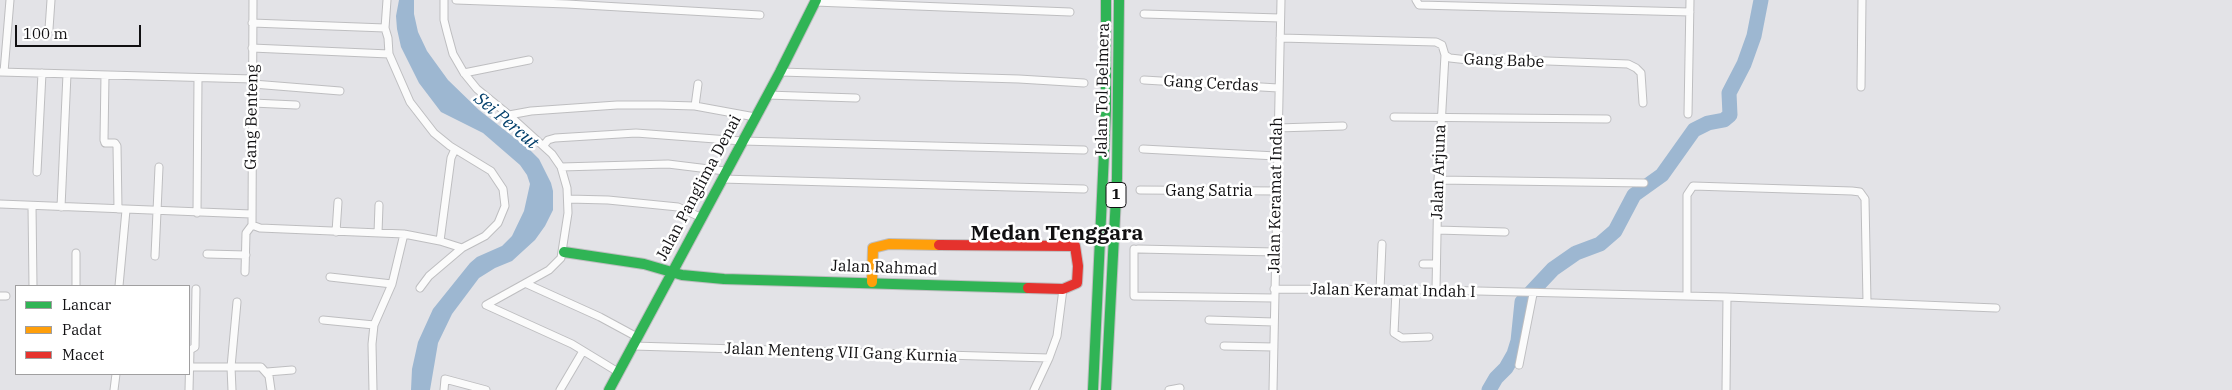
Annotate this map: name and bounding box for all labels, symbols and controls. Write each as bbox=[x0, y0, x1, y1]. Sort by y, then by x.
scale bar bbox=[18, 15, 144, 47]
street label: Jalan Tol Belmera bbox=[1092, 23, 1114, 157]
text: 100 m bbox=[23, 24, 68, 43]
street label: Gang Babe bbox=[1463, 50, 1545, 72]
street label: Gang Benteng bbox=[241, 64, 263, 170]
street label: Gang Cerdas bbox=[1163, 72, 1259, 96]
water label: Sei Percut bbox=[469, 88, 543, 154]
street label: Jalan Panglima Denai bbox=[652, 112, 746, 264]
street label: Jalan Keramat Indah bbox=[1265, 117, 1287, 273]
street label: Jalan Arjuna bbox=[1428, 124, 1450, 220]
street label: Gang Satria bbox=[1165, 181, 1253, 201]
road number: 1 bbox=[1106, 182, 1126, 208]
district label: Medan Tenggara bbox=[970, 221, 1144, 247]
street label: Jalan Rahmad bbox=[830, 257, 938, 279]
street label: Jalan Keramat Indah I bbox=[1310, 280, 1476, 302]
legend bbox=[15, 285, 190, 375]
text: Lancar bbox=[62, 295, 111, 314]
text: Padat bbox=[62, 320, 102, 339]
street label: Jalan Menteng VII Gang Kurnia bbox=[724, 339, 958, 367]
text: Macet bbox=[62, 345, 104, 364]

